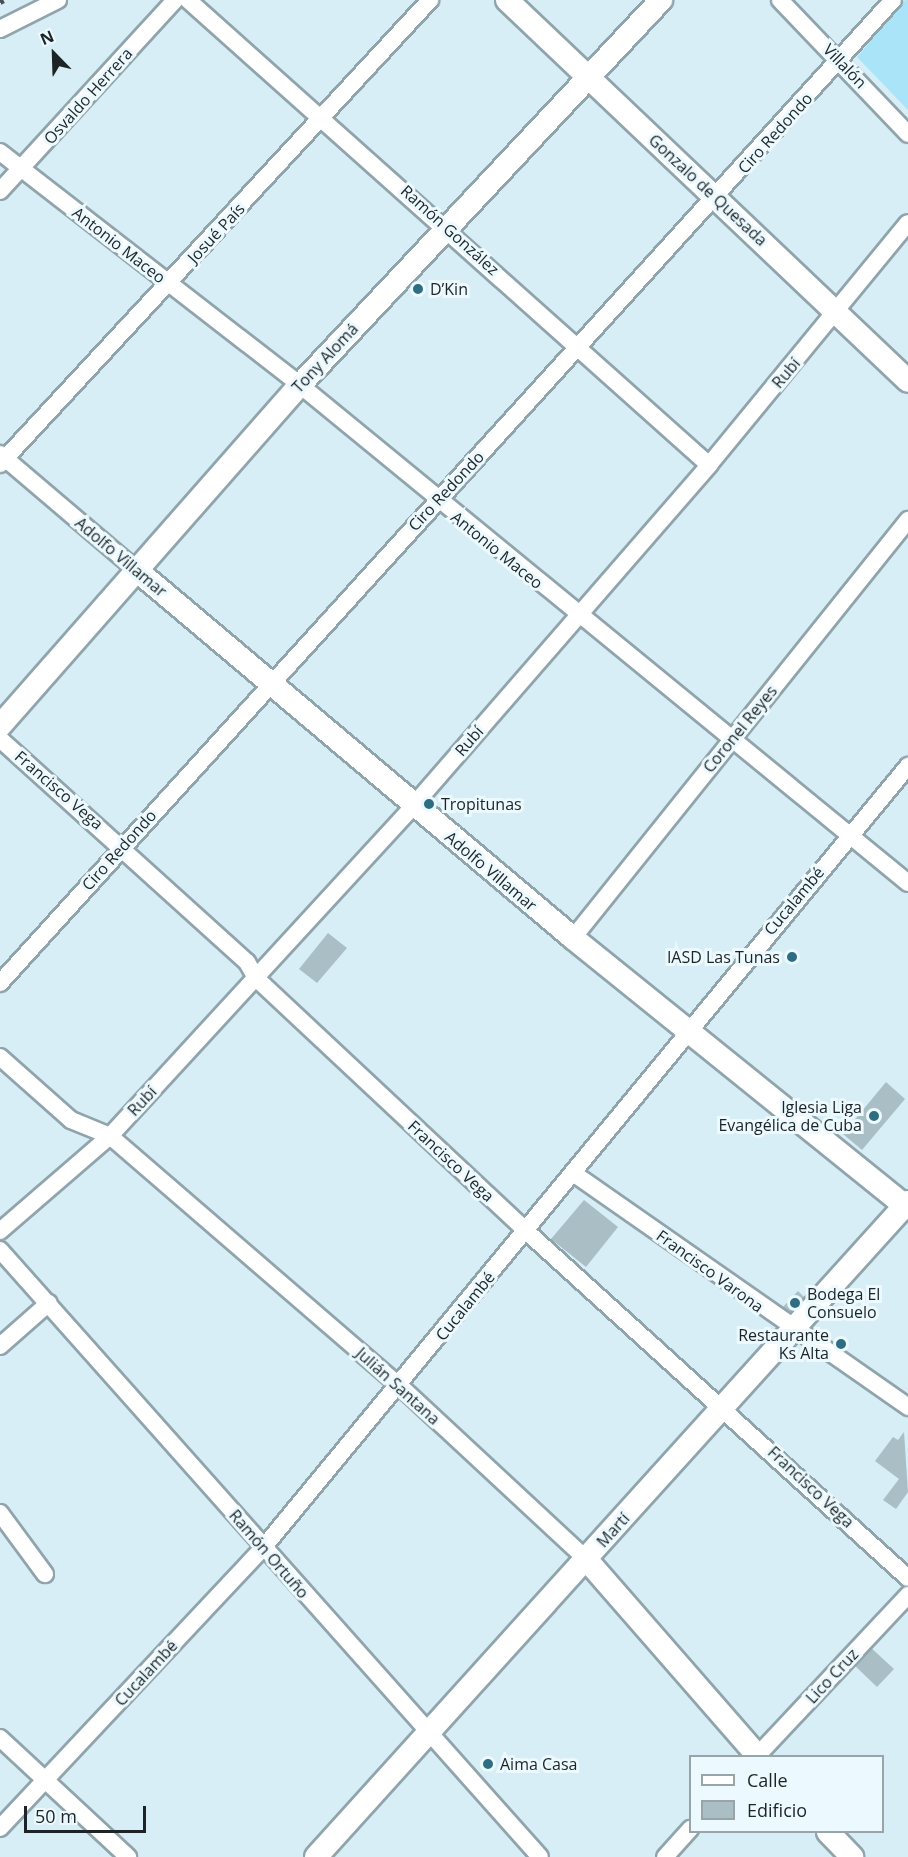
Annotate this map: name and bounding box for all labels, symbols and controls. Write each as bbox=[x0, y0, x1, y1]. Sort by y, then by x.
north arrow bbox=[24, 24, 84, 84]
text: N bbox=[37, 25, 57, 50]
street label: Villalón bbox=[819, 40, 871, 92]
street label: Osvaldo Herrera bbox=[40, 44, 136, 148]
street label: Ciro Redondo bbox=[734, 89, 816, 177]
street label: Gonzalo de Quesada bbox=[645, 130, 771, 250]
street label: Ramón González bbox=[397, 181, 503, 279]
street label: Josué País bbox=[184, 199, 248, 267]
street label: Antonio Maceo bbox=[69, 203, 169, 287]
place label: D’Kin bbox=[430, 279, 468, 299]
marker: D’Kin bbox=[411, 282, 425, 296]
street label: Tony Alomá bbox=[288, 319, 362, 397]
street label: Rubí bbox=[768, 354, 804, 392]
street label: Ciro Redondo bbox=[404, 447, 488, 535]
street label: Antonio Maceo bbox=[447, 507, 547, 593]
street label: Adolfo Villamar bbox=[71, 513, 171, 601]
street label: Coronel Reyes bbox=[699, 682, 781, 776]
street label: Rubí bbox=[451, 722, 487, 760]
street label: Francisco Vega bbox=[11, 747, 107, 833]
place label: Tropitunas bbox=[441, 794, 522, 814]
marker: Tropitunas bbox=[422, 797, 436, 811]
street label: Ciro Redondo bbox=[78, 806, 160, 894]
street label: Adolfo Villamar bbox=[441, 827, 541, 915]
street label: Cucalambé bbox=[760, 863, 828, 939]
place label: IASD Las Tunas bbox=[667, 947, 780, 967]
marker: IASD Las Tunas bbox=[785, 950, 799, 964]
street label: Rubí bbox=[124, 1082, 160, 1120]
place label: Iglesia Liga Evangélica de Cuba bbox=[718, 1097, 862, 1135]
marker: Iglesia Liga Evangélica de Cuba bbox=[867, 1109, 881, 1123]
street label: Francisco Vega bbox=[404, 1116, 498, 1206]
street label: Francisco Varona bbox=[653, 1226, 767, 1316]
street label: Cucalambé bbox=[431, 1268, 499, 1344]
place label: Bodega El Consuelo bbox=[807, 1284, 880, 1322]
marker: Bodega El Consuelo bbox=[788, 1296, 802, 1310]
place label: Restaurante Ks Alta bbox=[738, 1325, 829, 1363]
marker: Restaurante Ks Alta bbox=[834, 1337, 848, 1351]
street label: Julián Santana bbox=[352, 1343, 444, 1429]
street label: Francisco Vega bbox=[764, 1442, 858, 1532]
street label: Ramón Ortuño bbox=[225, 1506, 313, 1602]
street label: Martí bbox=[593, 1509, 633, 1551]
street label: Cucalambé bbox=[111, 1636, 181, 1710]
street label: Lico Cruz bbox=[802, 1645, 862, 1707]
place label: Aima Casa bbox=[500, 1754, 578, 1774]
legend bbox=[689, 1755, 884, 1833]
marker: Aima Casa bbox=[481, 1757, 495, 1771]
text: Calle bbox=[747, 1768, 788, 1792]
scale bar bbox=[27, 1794, 148, 1832]
text: Edificio bbox=[747, 1798, 807, 1822]
text: 50 m bbox=[35, 1804, 77, 1828]

